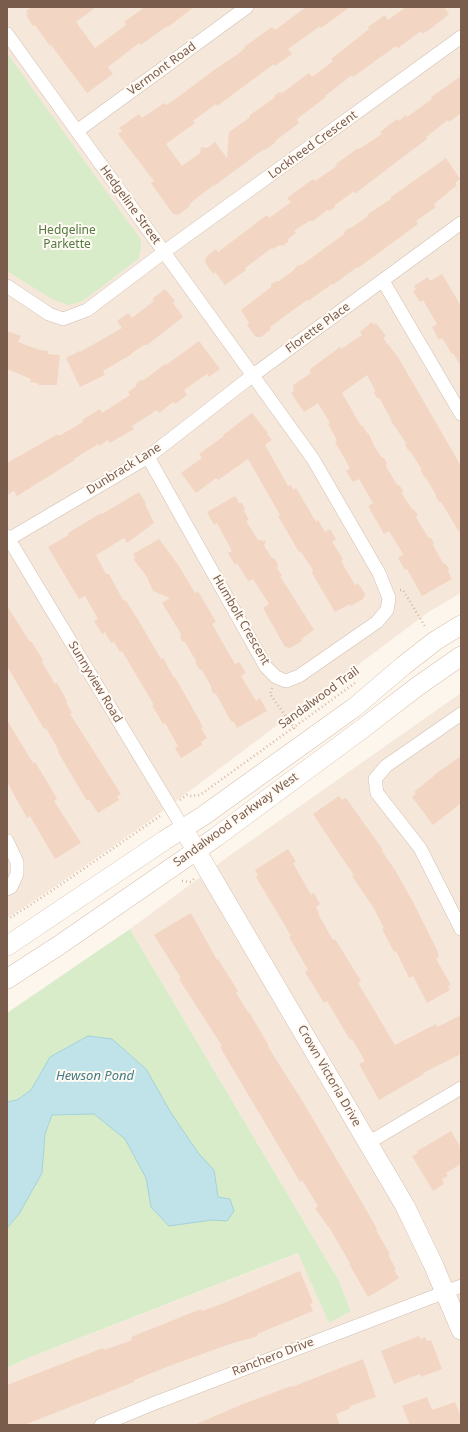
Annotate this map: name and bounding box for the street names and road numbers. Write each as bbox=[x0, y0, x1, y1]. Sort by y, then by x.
street label: Vermont Road bbox=[125, 39, 199, 99]
street label: Lockheed Crescent bbox=[266, 108, 360, 182]
street label: Hedgeline Street bbox=[96, 163, 164, 247]
street label: Florette Place bbox=[283, 300, 353, 356]
street label: Dunbrack Lane bbox=[84, 440, 164, 498]
street label: Humbolt Crescent bbox=[209, 572, 273, 668]
street label: Sunnyview Road bbox=[65, 639, 125, 725]
street label: Sandalwood Trail bbox=[276, 664, 362, 732]
street label: Sandalwood Parkway West bbox=[171, 770, 301, 870]
street label: Crown Victoria Drive bbox=[294, 1023, 364, 1129]
street label: Ranchero Drive bbox=[230, 1335, 316, 1379]

